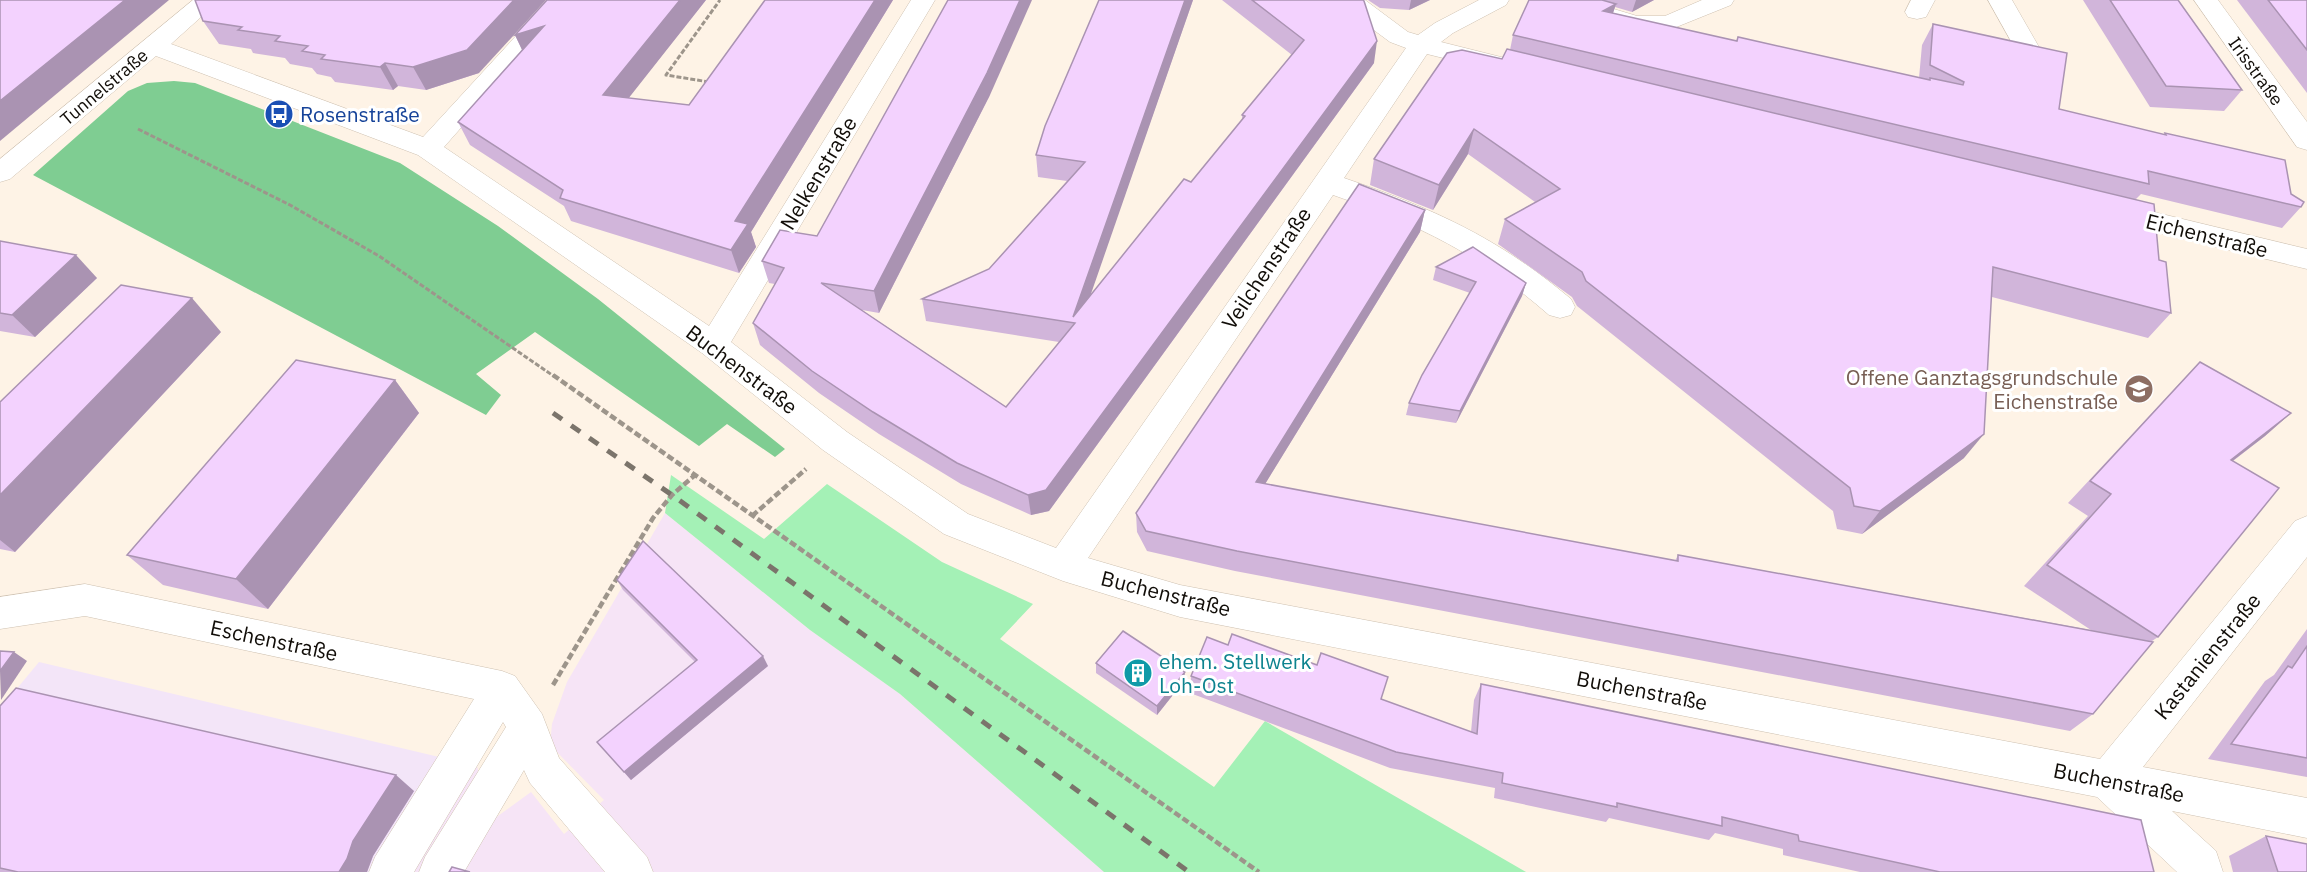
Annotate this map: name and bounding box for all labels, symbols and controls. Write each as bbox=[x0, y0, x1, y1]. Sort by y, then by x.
street label: Irisstraße bbox=[2223, 32, 2289, 110]
street label: Tunnelstraße bbox=[55, 44, 153, 130]
bus stop icon: Rosenstraße bbox=[263, 98, 295, 130]
place label: Rosenstraße bbox=[300, 100, 420, 128]
street label: Nelkenstraße bbox=[773, 111, 863, 235]
street label: Veilchenstraße bbox=[1215, 201, 1317, 335]
street label: Eichenstraße bbox=[2143, 206, 2271, 264]
street label: Buchenstraße bbox=[681, 318, 803, 420]
place label: Offene Ganztagsgrundschule Eichenstraße bbox=[1846, 363, 2118, 415]
school or university icon: Offene Ganztagsgrundschule Eichenstraße bbox=[2123, 373, 2155, 405]
street label: Buchenstraße bbox=[1098, 563, 1234, 623]
street label: Kastanienstraße bbox=[2147, 587, 2267, 725]
street label: Eschenstraße bbox=[208, 613, 340, 667]
place label: ehem. Stellwerk Loh-Ost bbox=[1159, 647, 1312, 699]
building icon: ehem. Stellwerk Loh-Ost bbox=[1122, 657, 1154, 689]
street label: Buchenstraße bbox=[1574, 664, 1710, 716]
street label: Buchenstraße bbox=[2051, 756, 2187, 808]

